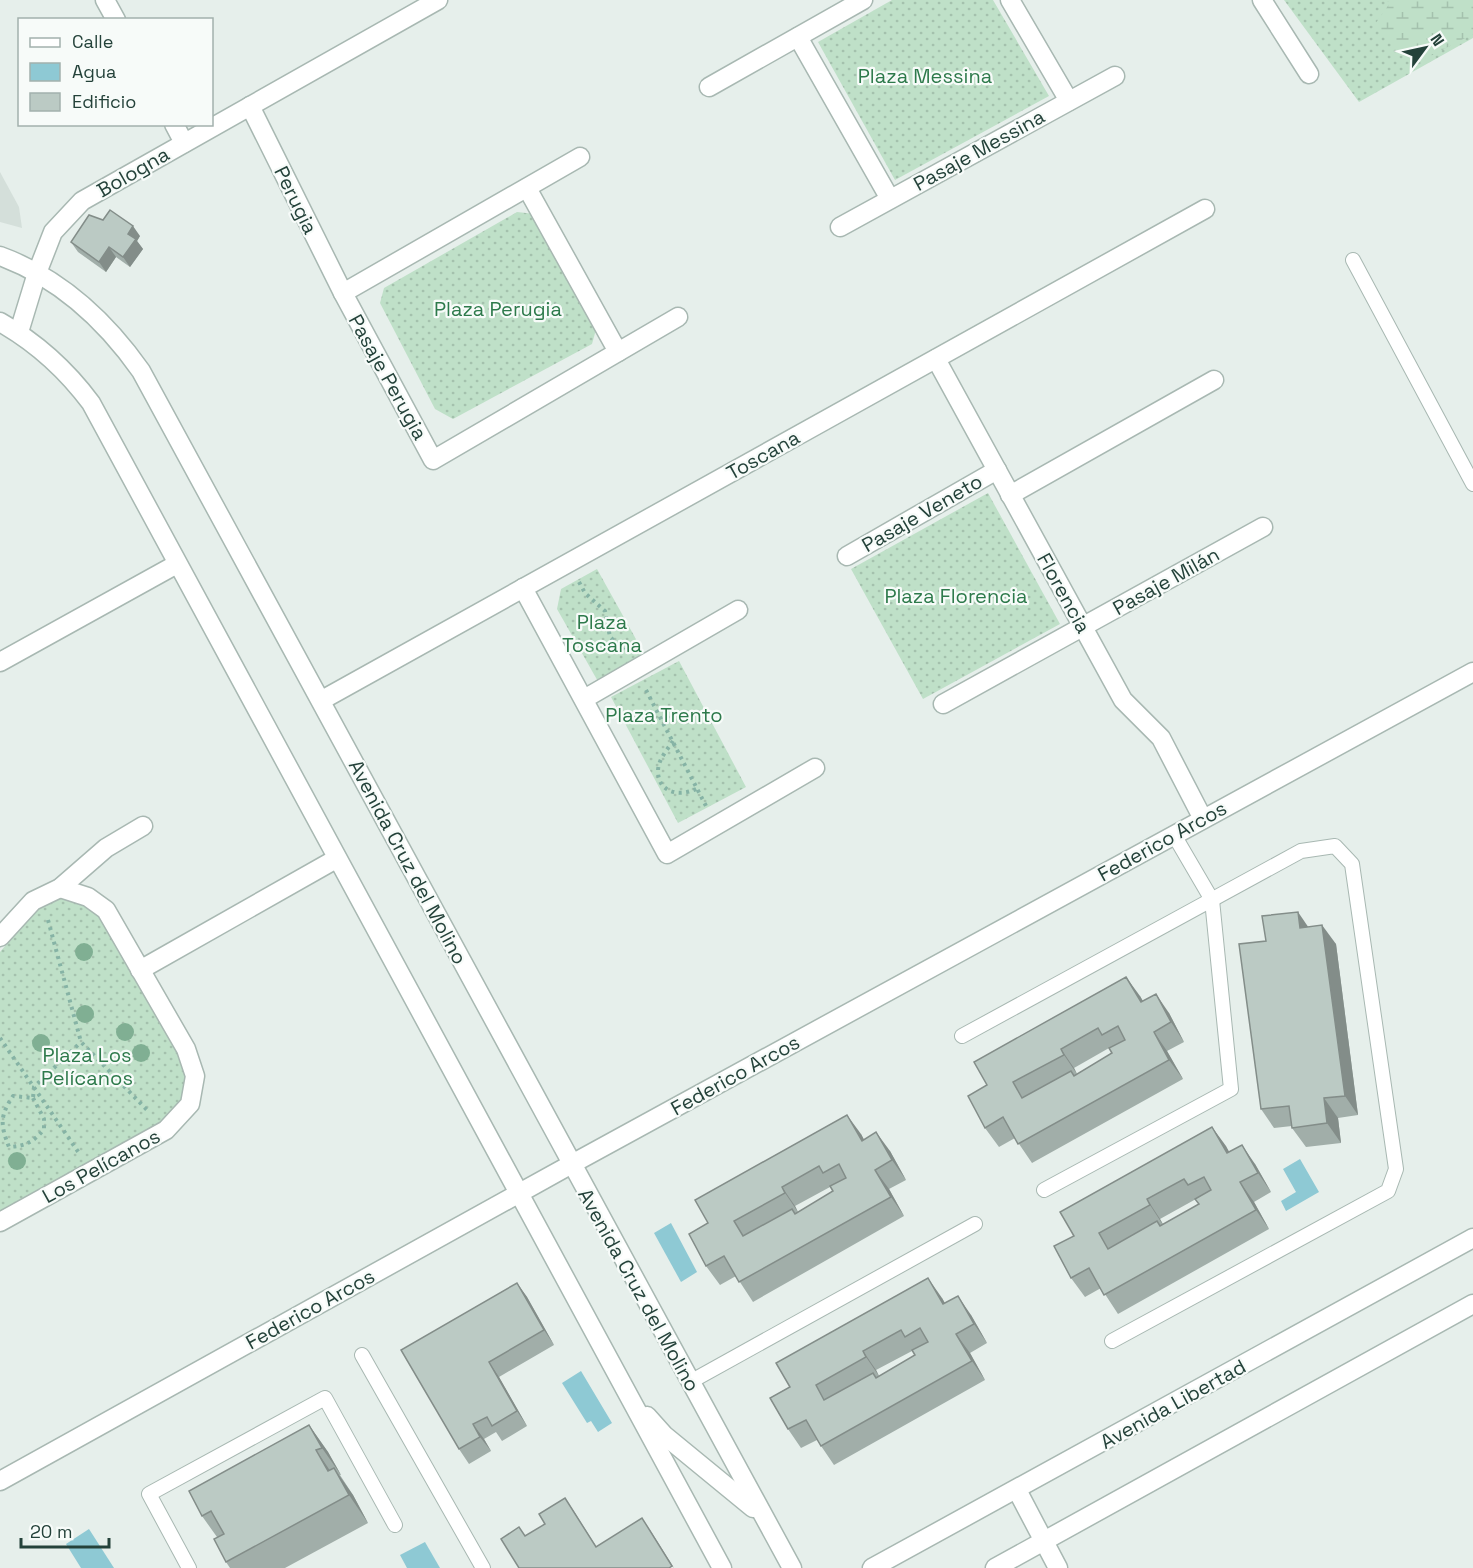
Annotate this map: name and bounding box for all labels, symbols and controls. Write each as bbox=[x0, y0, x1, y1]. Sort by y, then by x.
legend bbox=[18, 18, 213, 126]
north arrow bbox=[1395, 18, 1455, 78]
text: Calle bbox=[72, 30, 113, 53]
text: N bbox=[1425, 30, 1449, 50]
text: Agua bbox=[72, 60, 116, 83]
park label: Plaza Messina bbox=[858, 63, 992, 89]
text: Edificio bbox=[72, 90, 136, 113]
street label: Pasaje Messina bbox=[909, 103, 1049, 197]
street label: Bologna bbox=[92, 141, 174, 203]
street label: Perugia bbox=[268, 162, 324, 238]
park label: Plaza Perugia bbox=[434, 296, 562, 322]
street label: Pasaje Perugia bbox=[343, 310, 433, 444]
street label: Toscana bbox=[722, 424, 804, 486]
street label: Pasaje Veneto bbox=[857, 468, 987, 558]
street label: Pasaje Milán bbox=[1108, 541, 1224, 621]
street label: Florencia bbox=[1031, 548, 1097, 638]
park label: Plaza Florencia bbox=[884, 583, 1028, 609]
park label: Plaza Toscana bbox=[562, 609, 642, 658]
park label: Plaza Trento bbox=[605, 702, 723, 728]
street label: Avenida Cruz del Molino bbox=[343, 755, 473, 969]
street label: Federico Arcos bbox=[1093, 795, 1231, 887]
street label: Federico Arcos bbox=[666, 1029, 804, 1121]
park label: Plaza Los Pelícanos bbox=[41, 1042, 133, 1091]
street label: Los Pelícanos bbox=[37, 1123, 165, 1209]
street label: Avenida Cruz del Molino bbox=[572, 1184, 706, 1396]
street label: Federico Arcos bbox=[241, 1263, 379, 1355]
street label: Avenida Libertad bbox=[1096, 1353, 1250, 1455]
scale bar bbox=[21, 1511, 110, 1549]
text: 20 m bbox=[30, 1520, 73, 1543]

